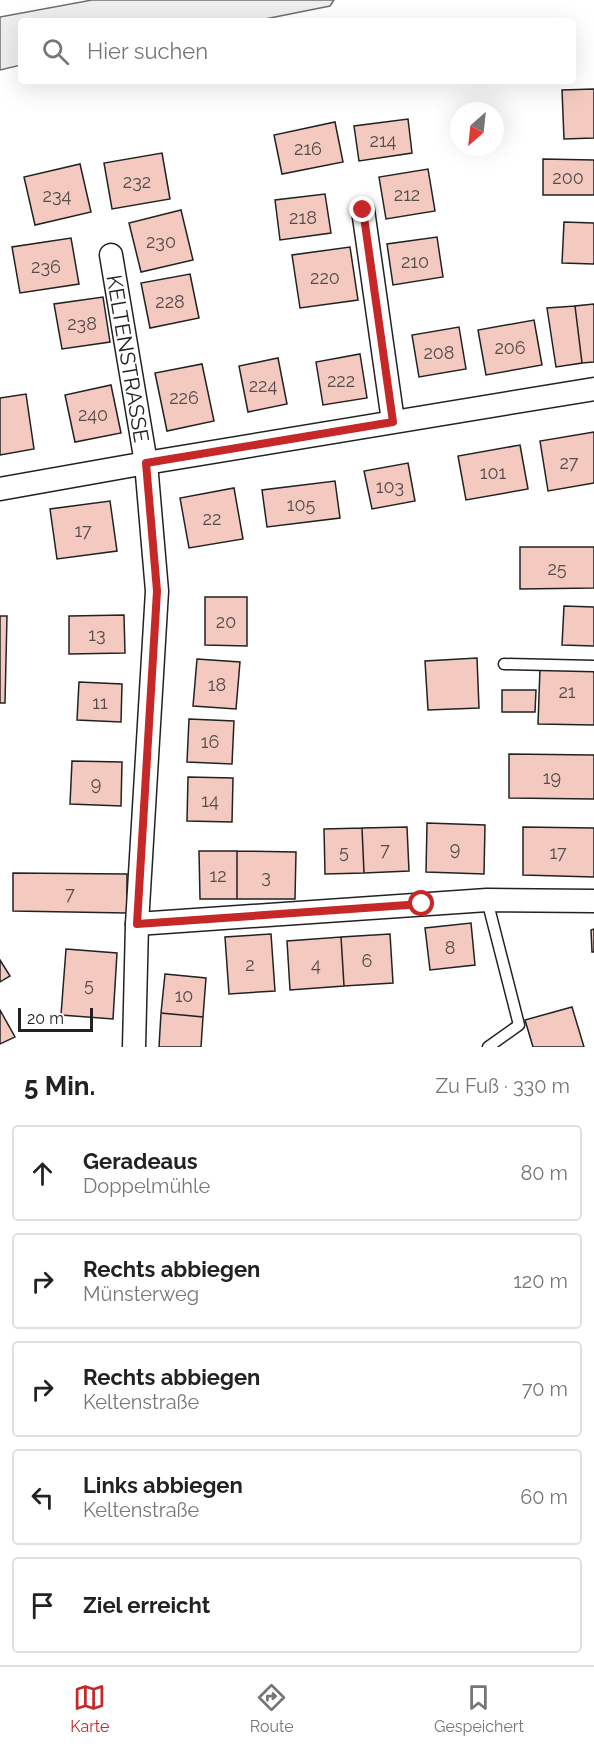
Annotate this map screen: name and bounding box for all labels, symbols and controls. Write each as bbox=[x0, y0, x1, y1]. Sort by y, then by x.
search box bbox=[18, 18, 576, 84]
icon: search bbox=[39, 35, 72, 68]
text: Hier suchen bbox=[87, 38, 208, 64]
north arrow bbox=[450, 102, 504, 156]
house number: 214 bbox=[370, 130, 397, 151]
house number: 216 bbox=[294, 138, 322, 159]
house number: 200 bbox=[552, 167, 584, 188]
house number: 232 bbox=[123, 171, 151, 192]
house number: 212 bbox=[394, 184, 420, 205]
house number: 234 bbox=[43, 185, 72, 206]
route end bbox=[349, 196, 375, 222]
house number: 218 bbox=[289, 207, 317, 228]
house number: 230 bbox=[146, 231, 176, 252]
house number: 210 bbox=[401, 251, 429, 272]
house number: 236 bbox=[31, 256, 61, 277]
house number: 220 bbox=[310, 267, 340, 288]
street label: KELTENSTRASSE bbox=[102, 273, 155, 444]
house number: 228 bbox=[155, 291, 185, 312]
house number: 238 bbox=[67, 313, 97, 334]
house number: 206 bbox=[494, 337, 526, 358]
house number: 208 bbox=[423, 342, 455, 363]
house number: 222 bbox=[327, 370, 355, 391]
house number: 224 bbox=[249, 375, 277, 396]
house number: 226 bbox=[169, 387, 199, 408]
house number: 240 bbox=[78, 404, 108, 425]
house number: 27 bbox=[559, 452, 579, 473]
house number: 101 bbox=[480, 462, 507, 483]
house number: 103 bbox=[376, 476, 404, 497]
house number: 105 bbox=[287, 494, 315, 515]
house number: 22 bbox=[203, 508, 221, 529]
house number: 17 bbox=[74, 520, 92, 541]
house number: 25 bbox=[547, 558, 567, 579]
house number: 20 bbox=[216, 611, 236, 632]
house number: 13 bbox=[88, 624, 106, 645]
house number: 18 bbox=[208, 674, 226, 695]
house number: 21 bbox=[558, 681, 576, 702]
house number: 11 bbox=[92, 692, 108, 713]
house number: 16 bbox=[201, 731, 219, 752]
house number: 19 bbox=[543, 767, 561, 788]
house number: 9 bbox=[91, 773, 101, 794]
house number: 14 bbox=[201, 790, 219, 811]
house number: 9 bbox=[450, 838, 460, 859]
house number: 7 bbox=[380, 839, 390, 860]
house number: 5 bbox=[339, 841, 349, 862]
house number: 17 bbox=[549, 842, 567, 863]
house number: 12 bbox=[209, 865, 227, 886]
house number: 3 bbox=[261, 866, 271, 887]
house number: 7 bbox=[65, 883, 75, 904]
route start bbox=[408, 890, 434, 916]
house number: 8 bbox=[445, 937, 455, 958]
house number: 6 bbox=[362, 950, 373, 971]
house number: 2 bbox=[245, 954, 255, 975]
house number: 4 bbox=[311, 954, 321, 975]
house number: 5 bbox=[84, 974, 94, 995]
house number: 10 bbox=[175, 985, 193, 1006]
scale bar bbox=[18, 1005, 93, 1032]
text: 20 m bbox=[27, 1009, 64, 1028]
text: 5 Min. bbox=[24, 1071, 95, 1101]
text: Zu Fuß · 330 m bbox=[436, 1074, 570, 1098]
text: Geradeaus bbox=[83, 1148, 198, 1174]
icon: ahead bbox=[26, 1157, 59, 1190]
text: 80 m bbox=[520, 1161, 568, 1185]
text: Doppelmühle bbox=[83, 1174, 210, 1198]
text: Rechts abbiegen bbox=[83, 1256, 260, 1282]
icon: right bbox=[26, 1265, 59, 1298]
text: 120 m bbox=[513, 1269, 568, 1293]
text: Münsterweg bbox=[83, 1282, 199, 1306]
text: Rechts abbiegen bbox=[83, 1364, 260, 1390]
icon: right bbox=[26, 1373, 59, 1406]
text: 70 m bbox=[522, 1377, 568, 1401]
text: Keltenstraße bbox=[83, 1390, 199, 1414]
text: Links abbiegen bbox=[83, 1472, 243, 1498]
icon: left bbox=[26, 1481, 59, 1514]
text: 60 m bbox=[520, 1485, 568, 1509]
text: Keltenstraße bbox=[83, 1498, 199, 1522]
icon: arrive bbox=[26, 1589, 59, 1622]
text: Ziel erreicht bbox=[83, 1592, 210, 1618]
tab: Karte bbox=[70, 1681, 109, 1736]
tab: Route bbox=[250, 1681, 294, 1736]
tab: Gespeichert bbox=[434, 1681, 524, 1736]

